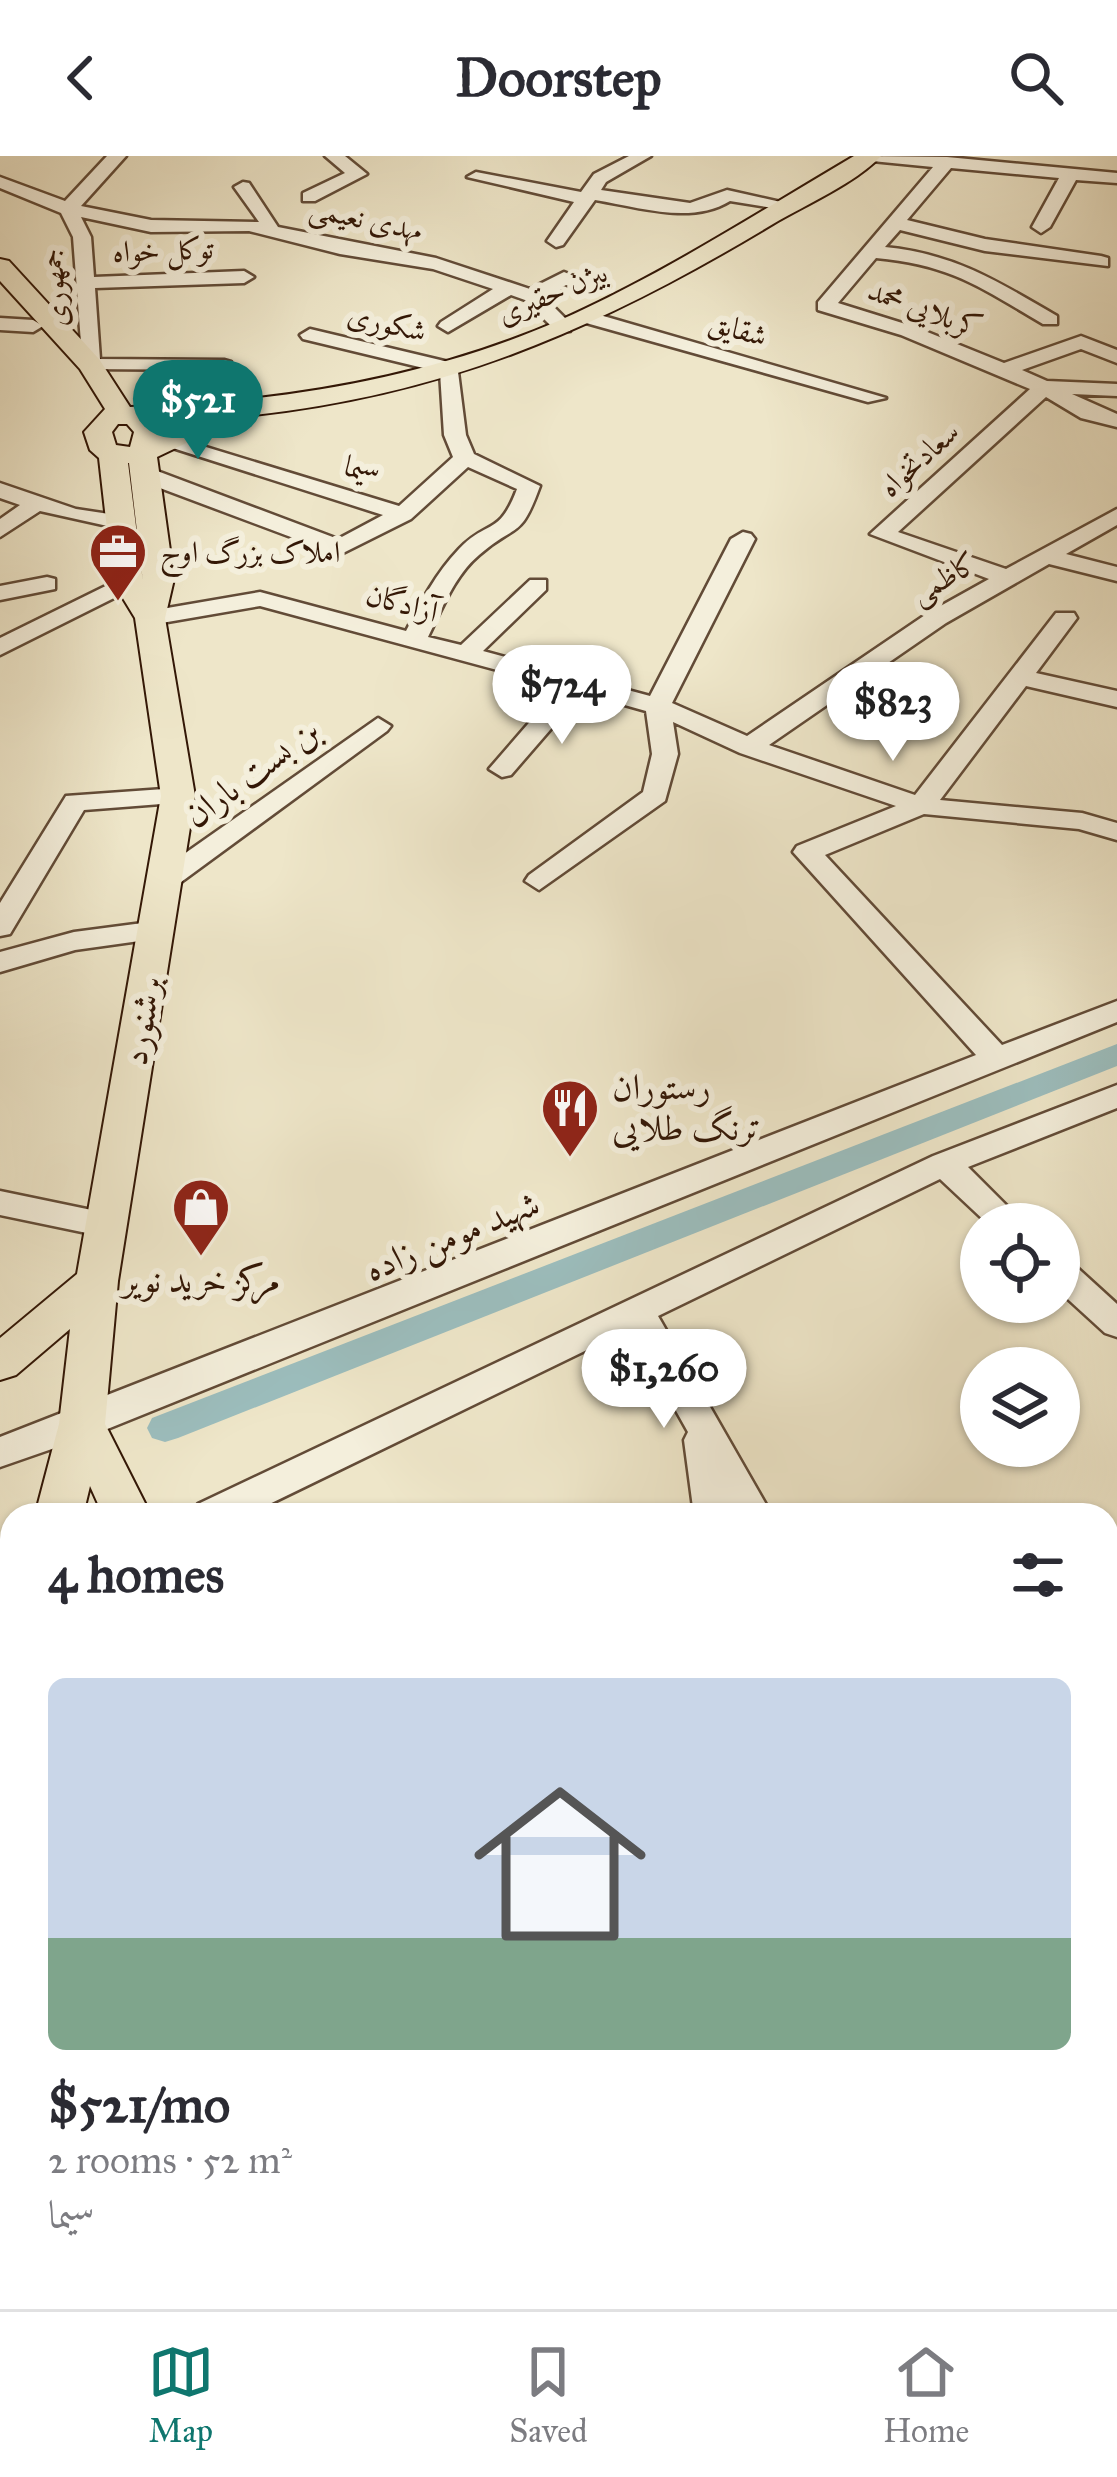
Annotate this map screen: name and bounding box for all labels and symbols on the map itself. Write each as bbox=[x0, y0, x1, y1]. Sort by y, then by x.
street label: مهدی نعیمی bbox=[306, 189, 426, 250]
street label: توکل خواه bbox=[112, 230, 215, 273]
street label: جمهوری bbox=[33, 247, 76, 329]
street label: بیژن حقیری bbox=[491, 254, 613, 332]
street label: کربلایی محمد bbox=[862, 272, 987, 348]
street label: شکوری bbox=[344, 296, 430, 351]
street label: شقایق bbox=[705, 304, 771, 354]
pin: $521 bbox=[127, 360, 269, 462]
street label: سعادتخواه bbox=[871, 414, 967, 505]
street label: سیما bbox=[340, 448, 384, 492]
office icon: املاک بزرگ اوج bbox=[87, 521, 149, 603]
place label: املاک بزرگ اوج bbox=[160, 534, 340, 578]
street label: کاظمی bbox=[904, 544, 985, 613]
street label: آزادگان bbox=[362, 576, 445, 631]
pin: $724 bbox=[491, 645, 633, 747]
pin: $823 bbox=[822, 662, 964, 764]
street label: بن بست باران bbox=[175, 709, 329, 837]
street label: برشنورد bbox=[113, 973, 171, 1069]
place label: رستوران ترنگ طلایی bbox=[612, 1065, 761, 1152]
restaurant icon: رستوران ترنگ طلایی bbox=[539, 1077, 601, 1159]
shop icon: مرکز خرید نویر bbox=[170, 1176, 232, 1258]
street label: شهید مومن زاده bbox=[358, 1181, 546, 1293]
place label: مرکز خرید نویر bbox=[118, 1258, 280, 1305]
pin: $1,260 bbox=[566, 1329, 762, 1431]

